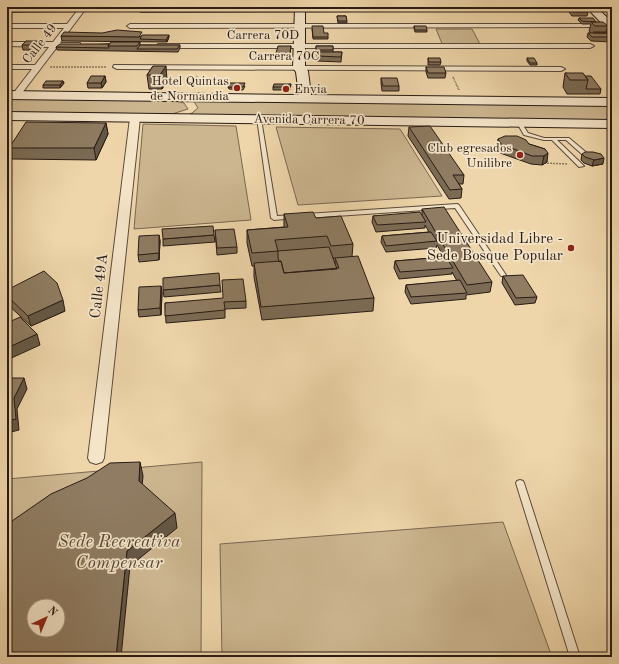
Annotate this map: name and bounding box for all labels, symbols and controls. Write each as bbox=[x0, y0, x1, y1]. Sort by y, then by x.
street label: Calle 49 bbox=[20, 22, 60, 66]
street label: Carrera 70D bbox=[227, 29, 299, 42]
street label: Carrera 70C bbox=[249, 50, 319, 63]
place label: Hotel Quintas de Normandia bbox=[150, 75, 230, 103]
marker: Hotel Quintas de Normandia bbox=[232, 83, 242, 93]
place label: Envia bbox=[294, 83, 327, 96]
marker: Envia bbox=[281, 84, 291, 94]
street label: Avenida Carrera 70 bbox=[253, 113, 365, 127]
place label: Club egresados Unilibre bbox=[427, 142, 512, 170]
marker: Club egresados Unilibre bbox=[515, 150, 525, 160]
place label: Universidad Libre - Sede Bosque Popular bbox=[427, 232, 563, 264]
marker: Universidad Libre - Sede Bosque Popular bbox=[566, 243, 576, 253]
street label: Calle 49A bbox=[89, 252, 112, 319]
park label: Sede Recreativa Compensar bbox=[57, 533, 181, 572]
north arrow bbox=[26, 598, 66, 638]
text: N bbox=[45, 605, 59, 619]

